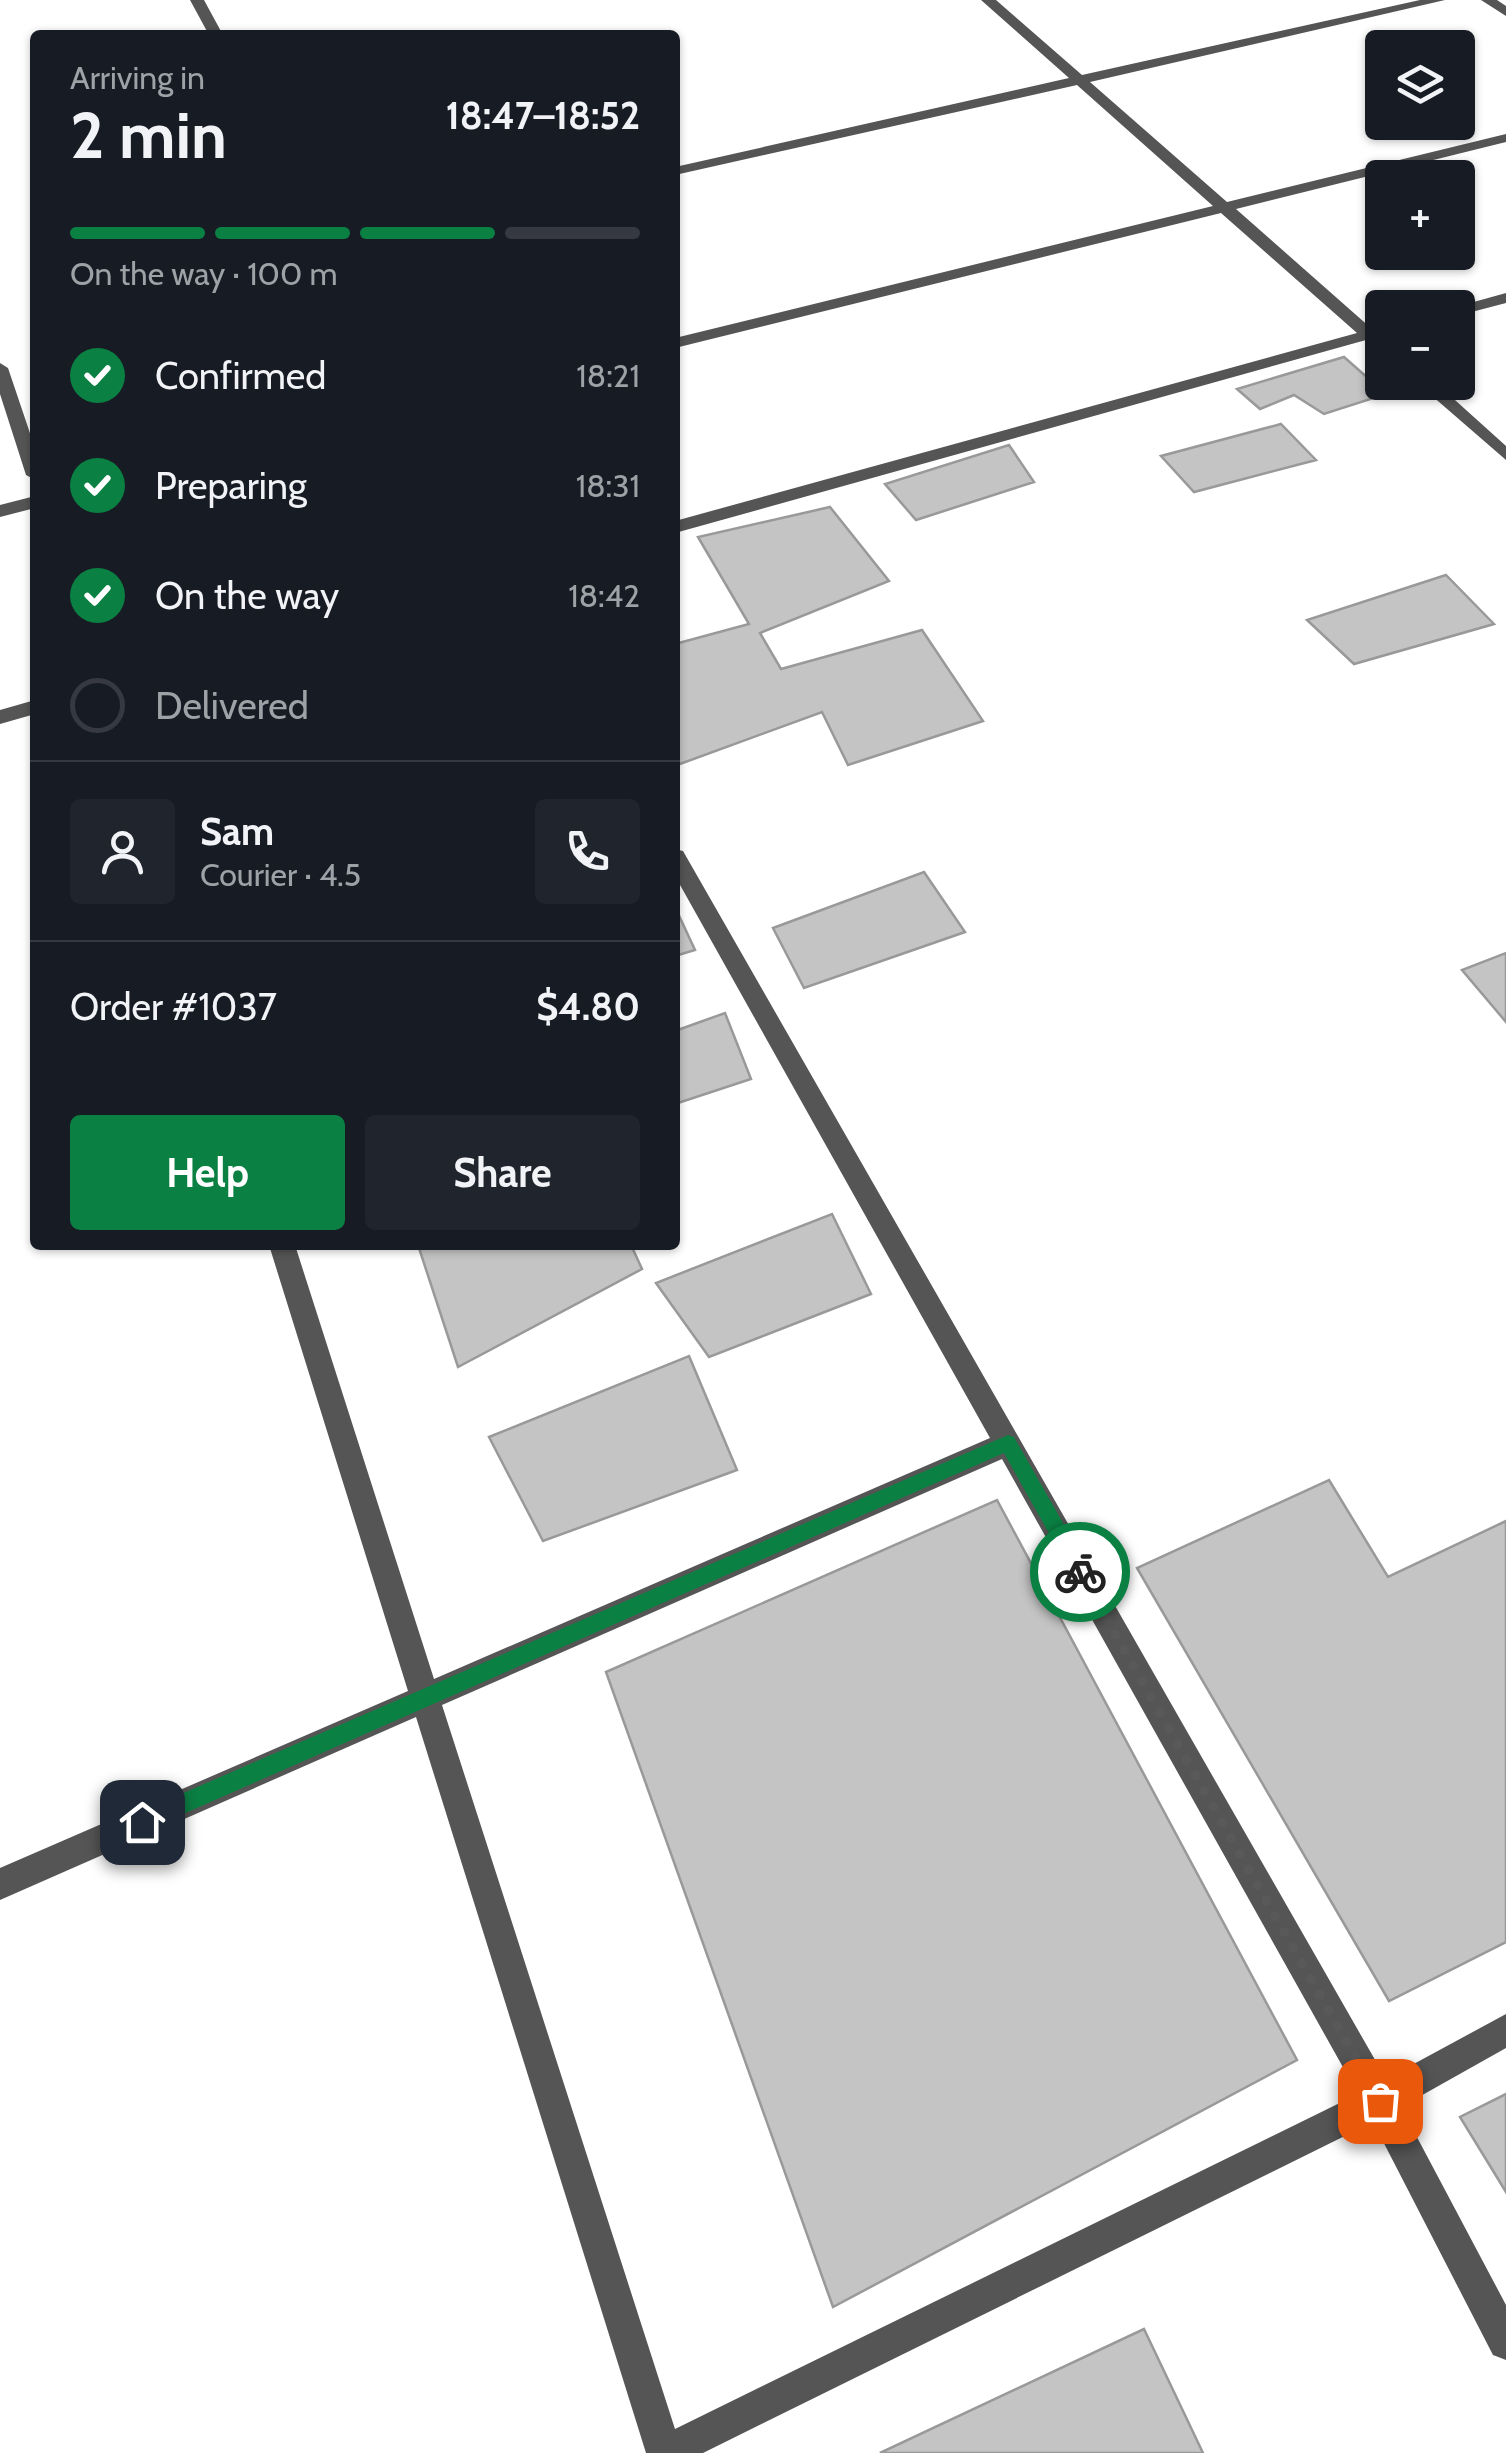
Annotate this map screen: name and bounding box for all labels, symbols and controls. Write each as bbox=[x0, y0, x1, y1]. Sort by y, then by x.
map controls bbox=[1365, 30, 1475, 400]
button: layers bbox=[1365, 30, 1475, 140]
text: Arriving in bbox=[70, 58, 205, 97]
text: 18:47–18:52 bbox=[446, 92, 640, 139]
text: 2 min bbox=[70, 95, 227, 174]
button: + bbox=[1365, 160, 1475, 270]
text: On the way · 100 m bbox=[70, 254, 338, 293]
button: − bbox=[1365, 290, 1475, 400]
icon: check bbox=[70, 348, 125, 403]
text: Confirmed bbox=[155, 352, 326, 399]
text: 18:21 bbox=[576, 356, 640, 395]
icon: check bbox=[70, 458, 125, 513]
text: Preparing bbox=[155, 462, 307, 509]
text: 18:31 bbox=[576, 466, 640, 505]
icon: check bbox=[70, 568, 125, 623]
text: On the way bbox=[155, 572, 339, 619]
text: 18:42 bbox=[568, 576, 640, 615]
text: Delivered bbox=[155, 682, 309, 729]
button: person bbox=[70, 799, 175, 904]
button: phone bbox=[535, 799, 640, 904]
text: Sam bbox=[200, 808, 274, 855]
text: Courier · 4.5 bbox=[200, 855, 361, 894]
text: Order #1037 bbox=[70, 983, 277, 1030]
text: $4.80 bbox=[536, 983, 640, 1030]
button: Help bbox=[70, 1115, 345, 1230]
button: Share bbox=[365, 1115, 640, 1230]
courier bbox=[1030, 1522, 1130, 1622]
icon: bike bbox=[1053, 1545, 1108, 1600]
pin bbox=[100, 1780, 185, 1865]
icon: home bbox=[115, 1795, 170, 1850]
pin bbox=[1338, 2059, 1423, 2144]
icon: bag bbox=[1353, 2074, 1408, 2129]

